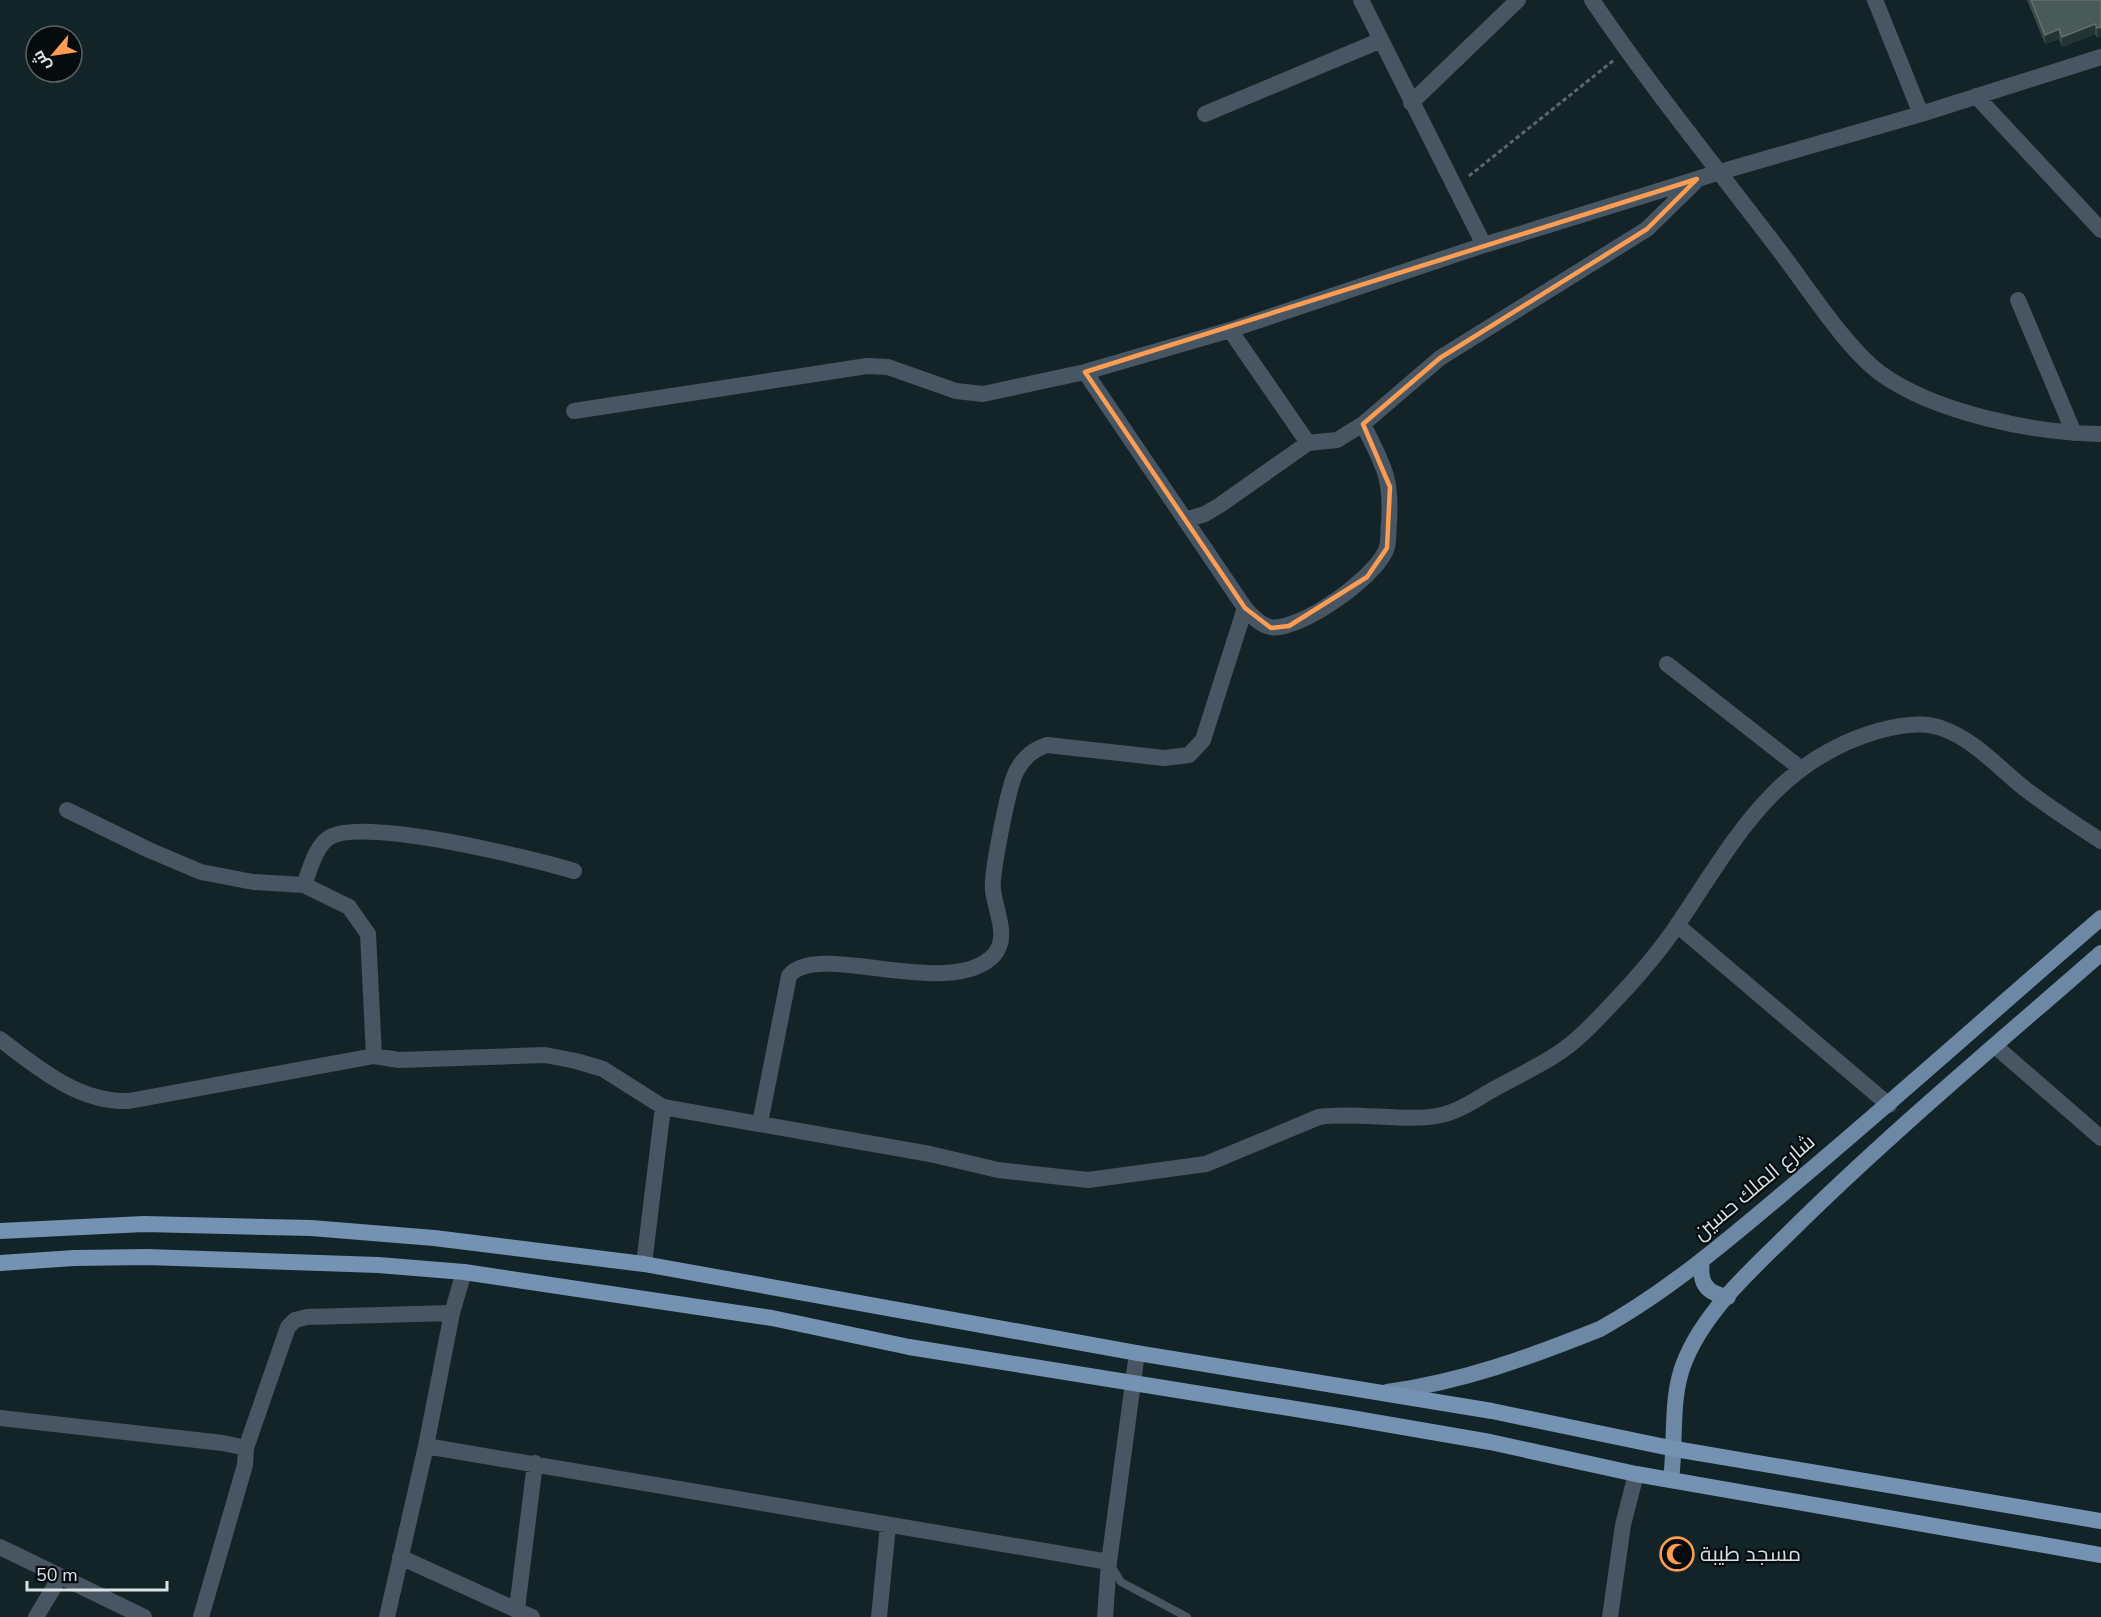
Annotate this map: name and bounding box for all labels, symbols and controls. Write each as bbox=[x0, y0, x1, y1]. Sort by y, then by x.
north arrow bbox=[24, 24, 84, 84]
text: ش bbox=[27, 46, 56, 75]
street label: شارع الملك حسين bbox=[1687, 1128, 1821, 1246]
mosque icon: مسجد طيبة bbox=[1659, 1536, 1695, 1572]
place label: مسجد طيبة bbox=[1700, 1540, 1801, 1568]
scale bar bbox=[27, 1554, 166, 1592]
text: 50 m bbox=[36, 1563, 78, 1587]

